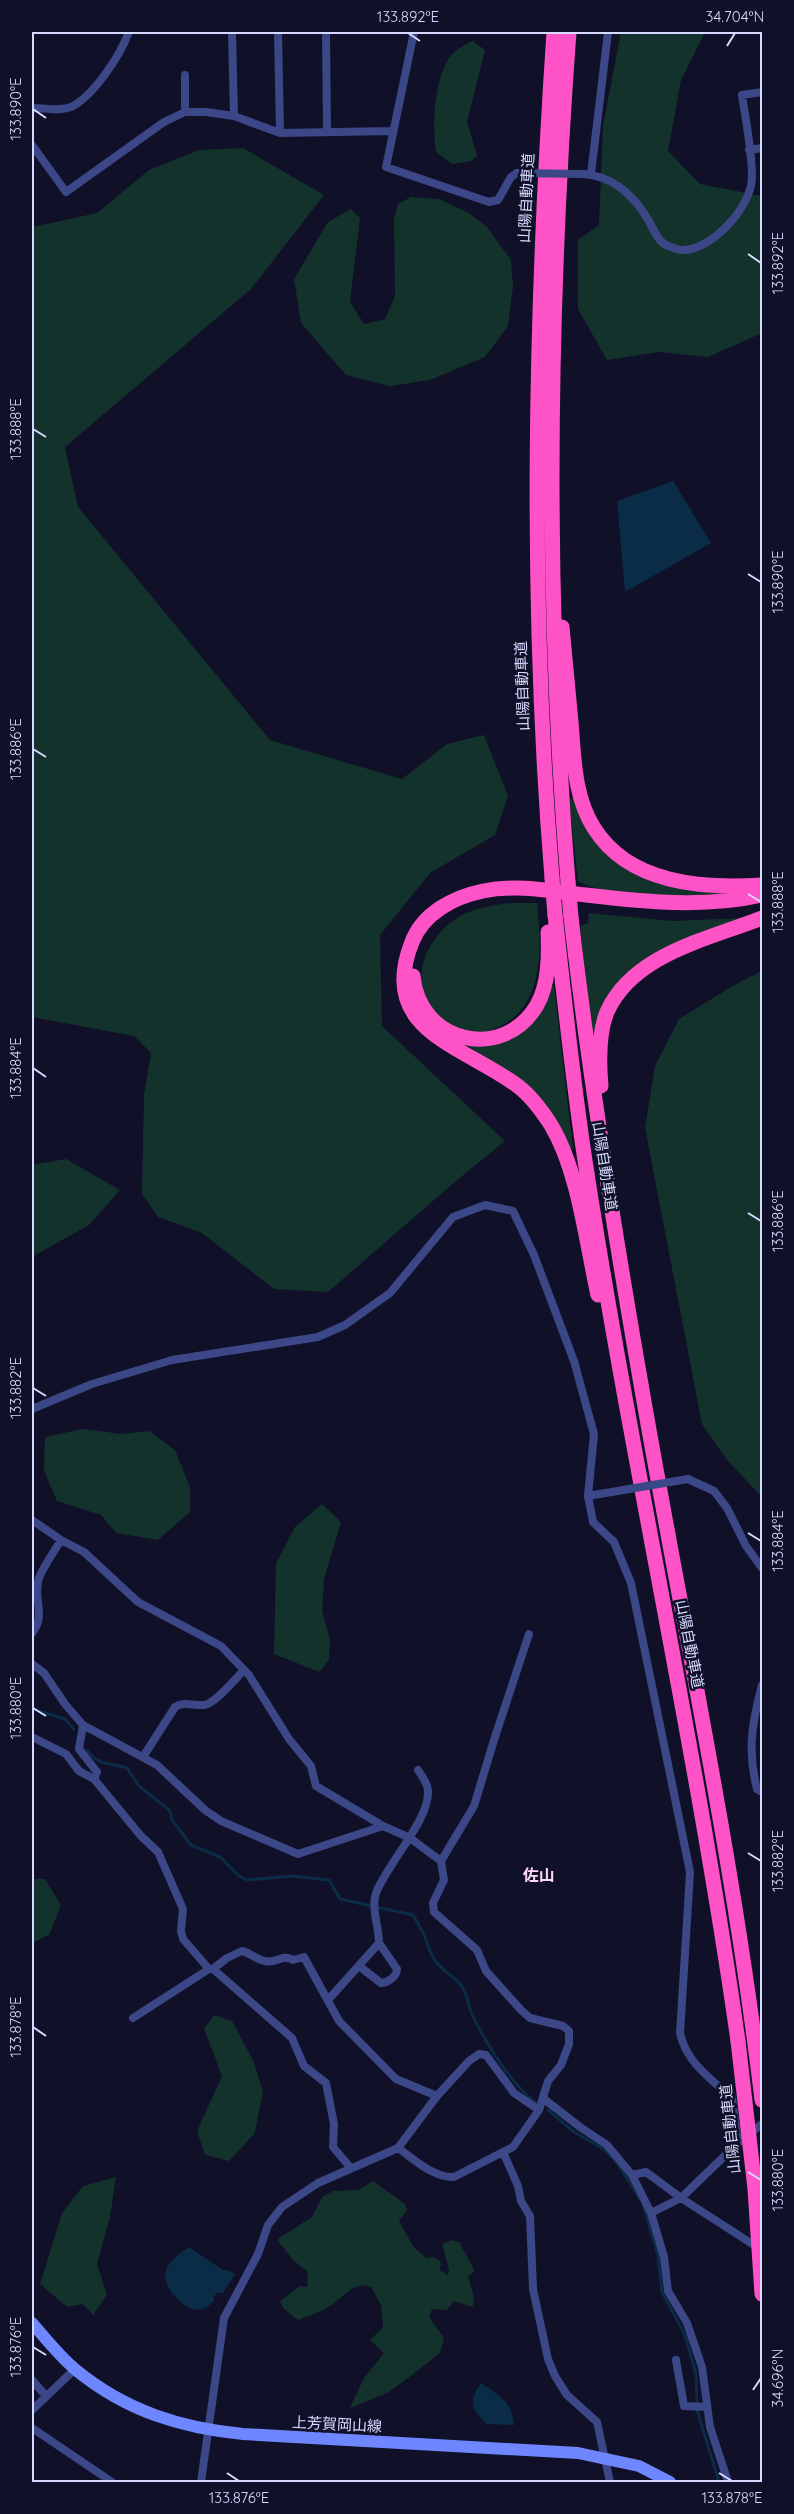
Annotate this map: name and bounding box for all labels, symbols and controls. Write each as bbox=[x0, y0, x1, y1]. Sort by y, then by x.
text: 133.892°E bbox=[377, 7, 439, 26]
text: 34.704°N bbox=[706, 7, 764, 26]
text: 133.890°E bbox=[6, 78, 25, 140]
street label: 山陽自動車道 bbox=[514, 153, 538, 243]
text: 133.892°E bbox=[768, 232, 787, 294]
text: 133.888°E bbox=[6, 398, 25, 460]
text: 133.890°E bbox=[768, 551, 787, 613]
street label: 山陽自動車道 bbox=[511, 641, 533, 731]
text: 133.886°E bbox=[6, 718, 25, 780]
text: 133.888°E bbox=[768, 871, 787, 933]
text: 133.884°E bbox=[6, 1037, 25, 1099]
street label: 山陽自動車道 bbox=[589, 1120, 621, 1212]
text: 133.886°E bbox=[768, 1190, 787, 1252]
text: 133.882°E bbox=[6, 1357, 25, 1419]
text: 133.884°E bbox=[768, 1510, 787, 1572]
street label: 山陽自動車道 bbox=[672, 1598, 708, 1690]
text: 133.880°E bbox=[6, 1677, 25, 1739]
text: 133.882°E bbox=[768, 1830, 787, 1892]
district label: 佐山 bbox=[522, 1865, 555, 1885]
text: 133.878°E bbox=[6, 1997, 25, 2057]
street label: 山陽自動車道 bbox=[716, 2083, 744, 2175]
text: 133.880°E bbox=[768, 2149, 787, 2211]
text: 133.876°E bbox=[6, 2317, 25, 2377]
text: 34.696°N bbox=[768, 2349, 787, 2407]
street label: 上芳賀岡山線 bbox=[292, 2412, 382, 2436]
text: 133.876°E bbox=[209, 2488, 269, 2507]
text: 133.878°E bbox=[702, 2488, 762, 2507]

